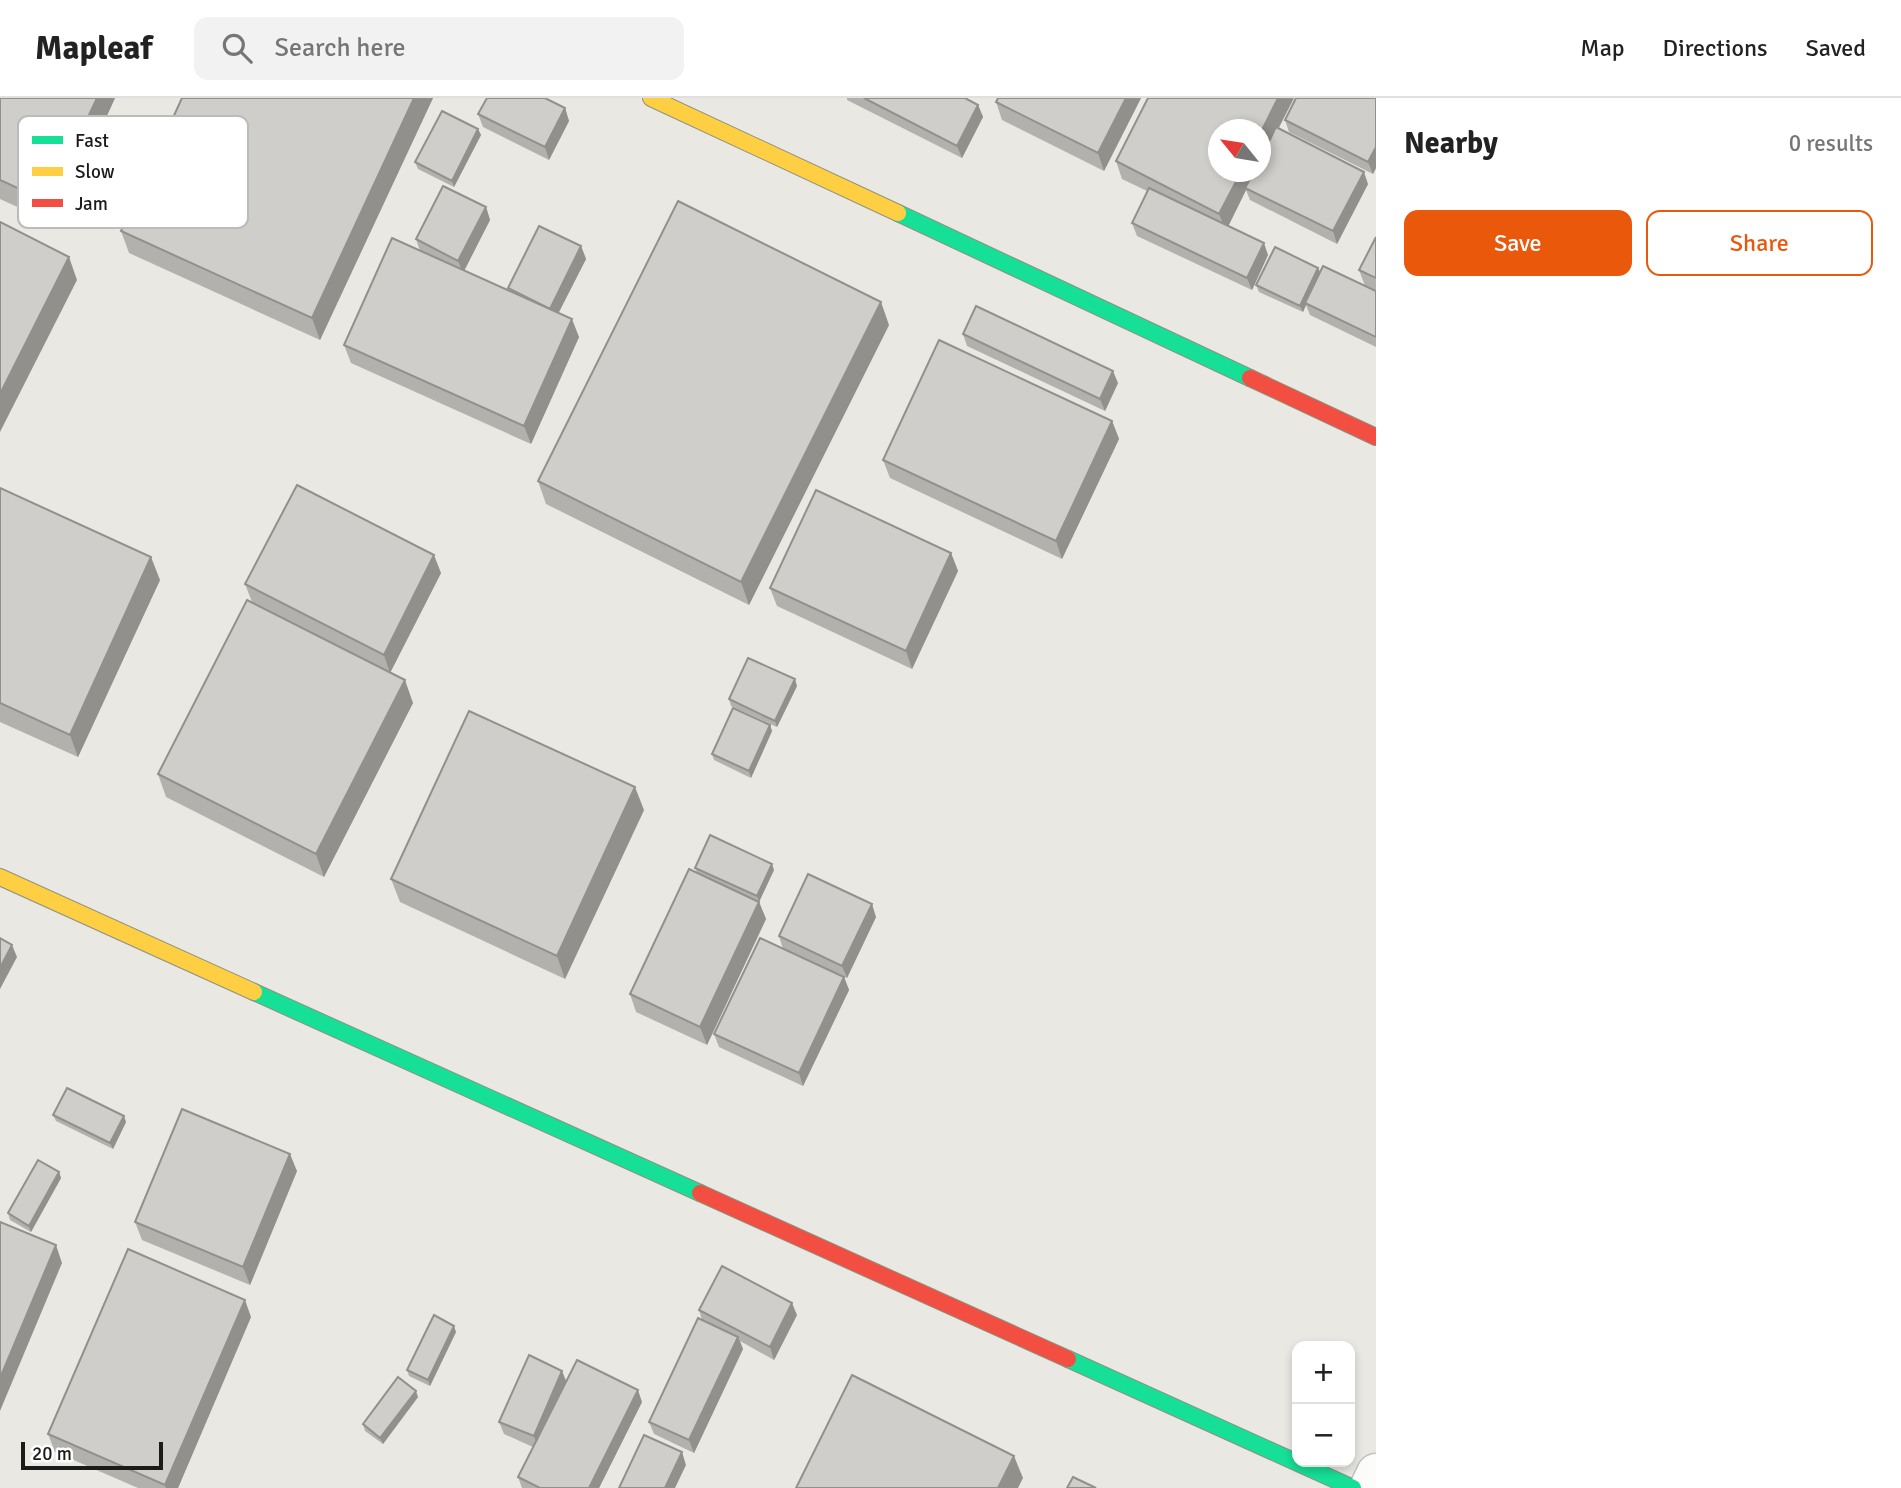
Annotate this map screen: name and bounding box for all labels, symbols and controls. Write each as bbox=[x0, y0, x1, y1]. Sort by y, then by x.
search box bbox=[194, 17, 684, 80]
text: Mapleaf bbox=[35, 28, 152, 69]
icon: search bbox=[218, 29, 256, 67]
text: Search here bbox=[274, 32, 406, 64]
text: Map bbox=[1580, 33, 1625, 63]
text: Directions bbox=[1663, 33, 1768, 63]
text: Saved bbox=[1806, 33, 1866, 63]
legend bbox=[18, 116, 248, 228]
north arrow bbox=[1208, 119, 1271, 182]
text: Nearby bbox=[1404, 125, 1498, 162]
text: Fast bbox=[75, 129, 109, 153]
text: 0 results bbox=[1789, 129, 1873, 158]
text: Slow bbox=[75, 160, 115, 184]
text: Jam bbox=[75, 192, 108, 216]
button: Save bbox=[1404, 210, 1632, 276]
button: Share bbox=[1646, 210, 1873, 276]
map controls bbox=[1292, 1341, 1355, 1467]
button: + bbox=[1292, 1341, 1355, 1404]
button: − bbox=[1292, 1404, 1355, 1467]
scale bar bbox=[21, 1439, 163, 1471]
text: 20 m bbox=[32, 1442, 72, 1466]

